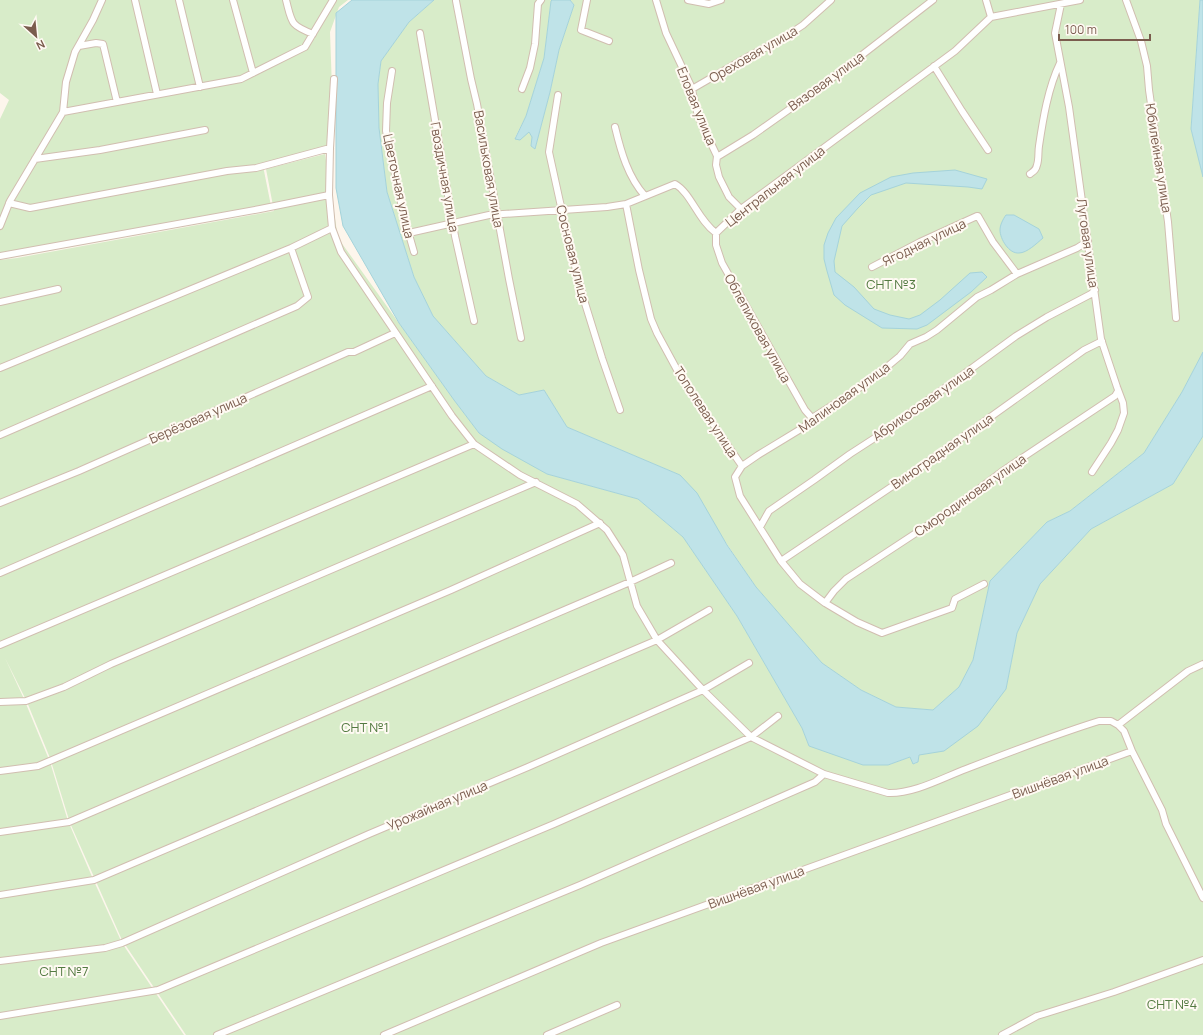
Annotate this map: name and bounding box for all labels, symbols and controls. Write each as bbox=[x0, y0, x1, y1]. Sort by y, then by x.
north arrow bbox=[16, 16, 56, 56]
scale bar bbox=[1059, 16, 1150, 42]
street label: Ореховая улица bbox=[705, 21, 801, 87]
text: 100 m bbox=[1065, 21, 1097, 38]
text: N bbox=[34, 37, 48, 54]
street label: Вязовая улица bbox=[784, 47, 868, 115]
street label: Еловая улица bbox=[673, 64, 721, 148]
street label: Юбилейная улица bbox=[1141, 102, 1177, 214]
street label: Васильковая улица bbox=[470, 109, 508, 229]
street label: Гвоздичная улица bbox=[426, 120, 464, 234]
street label: Цветочная улица bbox=[379, 132, 419, 240]
street label: Центральная улица bbox=[721, 141, 829, 231]
street label: Луговая улица bbox=[1073, 197, 1103, 289]
street label: Сосновая улица bbox=[552, 203, 594, 305]
street label: Ягодная улица bbox=[879, 214, 969, 270]
street label: Облепиховая улица bbox=[721, 270, 795, 386]
park label: СНТ №3 bbox=[866, 275, 916, 293]
street label: Малиновая улица bbox=[795, 358, 893, 436]
street label: Абрикосовая улица bbox=[869, 361, 977, 445]
street label: Тополевая улица bbox=[670, 363, 742, 461]
street label: Берёзовая улица bbox=[146, 388, 250, 448]
street label: Виноградная улица bbox=[887, 409, 997, 493]
street label: Смородиновая улица bbox=[911, 450, 1029, 540]
park label: СНТ №1 bbox=[341, 718, 389, 736]
street label: Вишнёвая улица bbox=[1009, 751, 1111, 803]
street label: Урожайная улица bbox=[384, 776, 490, 834]
street label: Вишнёвая улица bbox=[705, 861, 807, 913]
park label: СНТ №7 bbox=[39, 962, 89, 980]
park label: СНТ №4 bbox=[1147, 995, 1197, 1013]

